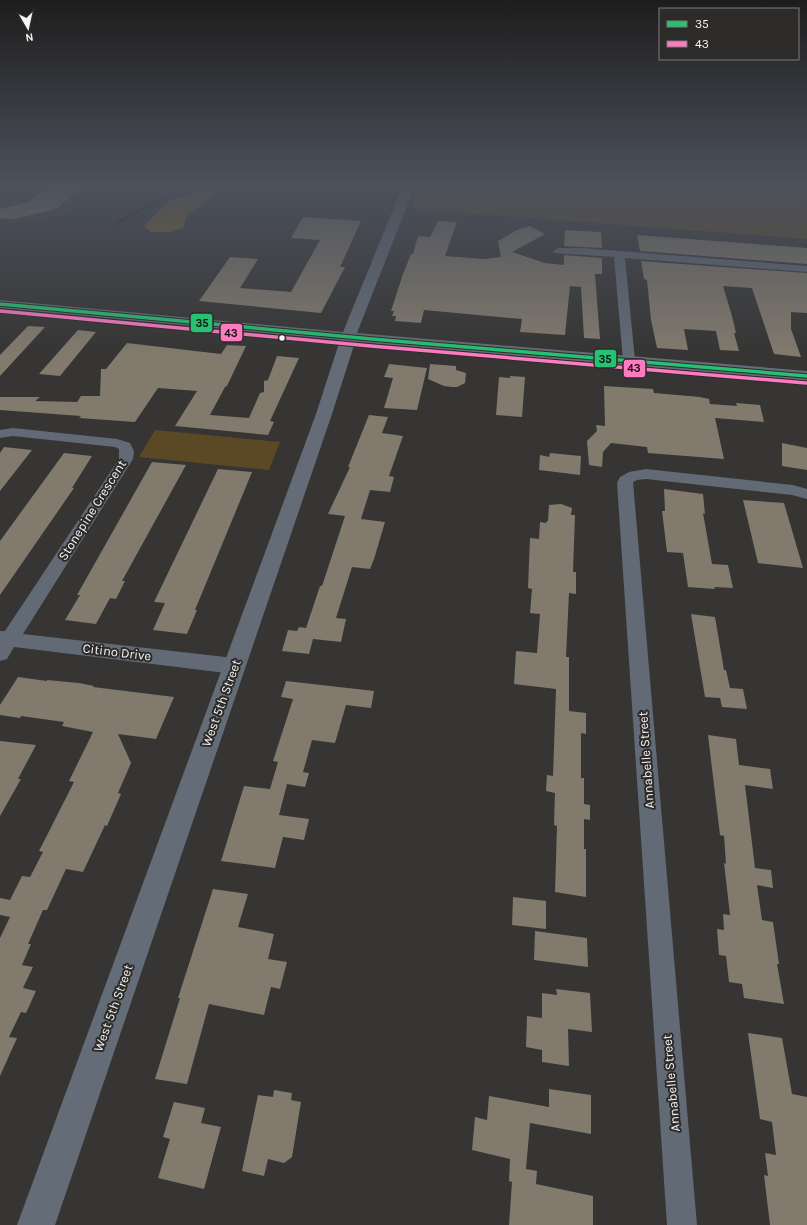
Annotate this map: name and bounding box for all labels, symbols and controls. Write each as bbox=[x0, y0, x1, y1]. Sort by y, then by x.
north arrow bbox=[8, 8, 48, 48]
legend bbox=[659, 8, 799, 60]
text: 35 bbox=[695, 17, 709, 31]
text: N bbox=[25, 30, 34, 44]
text: 43 bbox=[695, 37, 709, 51]
line badge: 35 bbox=[190, 313, 213, 333]
text: 35 bbox=[195, 317, 209, 330]
line badge: 43 bbox=[220, 323, 243, 342]
text: 43 bbox=[224, 327, 238, 340]
unlabelled marker bbox=[277, 333, 287, 343]
line badge: 35 bbox=[594, 349, 617, 368]
text: 35 bbox=[598, 353, 612, 366]
line badge: 43 bbox=[623, 359, 646, 378]
text: 43 bbox=[627, 362, 641, 375]
street label: Stonepine Crescent bbox=[55, 457, 129, 563]
street label: Citino Drive bbox=[82, 640, 152, 664]
street label: West 5th Street bbox=[198, 657, 244, 749]
street label: Annabelle Street bbox=[635, 711, 657, 809]
street label: West 5th Street bbox=[90, 962, 136, 1054]
street label: Annabelle Street bbox=[659, 1034, 683, 1132]

